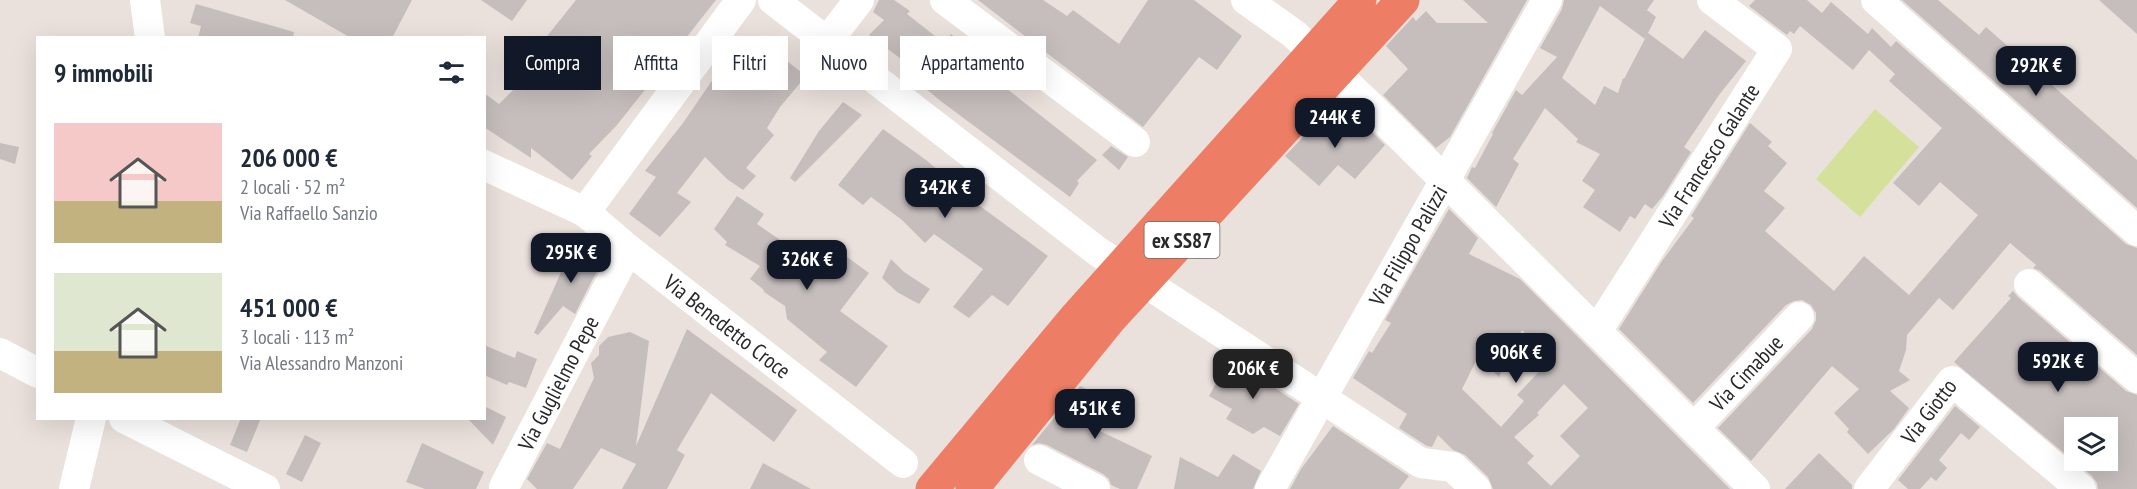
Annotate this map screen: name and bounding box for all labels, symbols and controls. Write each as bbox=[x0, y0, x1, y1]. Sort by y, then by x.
chip: Compra bbox=[504, 36, 601, 90]
chip: Affitta bbox=[613, 36, 700, 90]
chip: Filtri bbox=[712, 36, 788, 90]
chip: Nuovo bbox=[800, 36, 888, 90]
chip: Appartamento bbox=[900, 36, 1046, 90]
pin: 292K € bbox=[1987, 46, 2085, 97]
text: 292K € bbox=[2010, 52, 2062, 78]
text: 9 immobili bbox=[54, 56, 153, 89]
icon: filters bbox=[435, 56, 468, 89]
street label: Via Francesco Galante bbox=[1652, 78, 1765, 234]
pin: 244K € bbox=[1286, 98, 1384, 149]
text: 244K € bbox=[1309, 104, 1361, 130]
text: 206 000 € bbox=[240, 141, 338, 174]
icon: home bbox=[102, 147, 174, 219]
pin: 342K € bbox=[896, 168, 994, 219]
text: 2 locali · 52 m² bbox=[240, 174, 345, 200]
text: 342K € bbox=[919, 174, 971, 200]
street label: Via Filippo Palizzi bbox=[1362, 180, 1453, 312]
text: Via Raffaello Sanzio bbox=[240, 200, 378, 226]
road number: ex SS87 bbox=[1144, 222, 1220, 258]
pin: 295K € bbox=[522, 233, 620, 284]
text: 295K € bbox=[545, 239, 597, 265]
pin: 326K € bbox=[758, 240, 856, 291]
text: 326K € bbox=[781, 246, 833, 272]
street label: Via Benedetto Croce bbox=[657, 268, 796, 384]
text: 451 000 € bbox=[240, 291, 338, 324]
icon: home bbox=[102, 297, 174, 369]
street label: Via Guglielmo Pepe bbox=[511, 311, 605, 456]
text: 3 locali · 113 m² bbox=[240, 324, 354, 350]
street label: Via Cimabue bbox=[1703, 329, 1789, 418]
pin: 906K € bbox=[1467, 333, 1565, 384]
text: 906K € bbox=[1490, 339, 1542, 365]
pin: 592K € bbox=[2009, 342, 2107, 393]
text: 592K € bbox=[2032, 348, 2084, 374]
pin: 206K € bbox=[1204, 349, 1302, 400]
text: Via Alessandro Manzoni bbox=[240, 350, 403, 376]
text: 206K € bbox=[1227, 355, 1279, 381]
street label: Via Giotto bbox=[1894, 373, 1963, 450]
pin: 451K € bbox=[1046, 389, 1144, 440]
text: 451K € bbox=[1069, 395, 1121, 421]
map controls bbox=[2064, 417, 2118, 471]
button: layers bbox=[2064, 417, 2118, 471]

